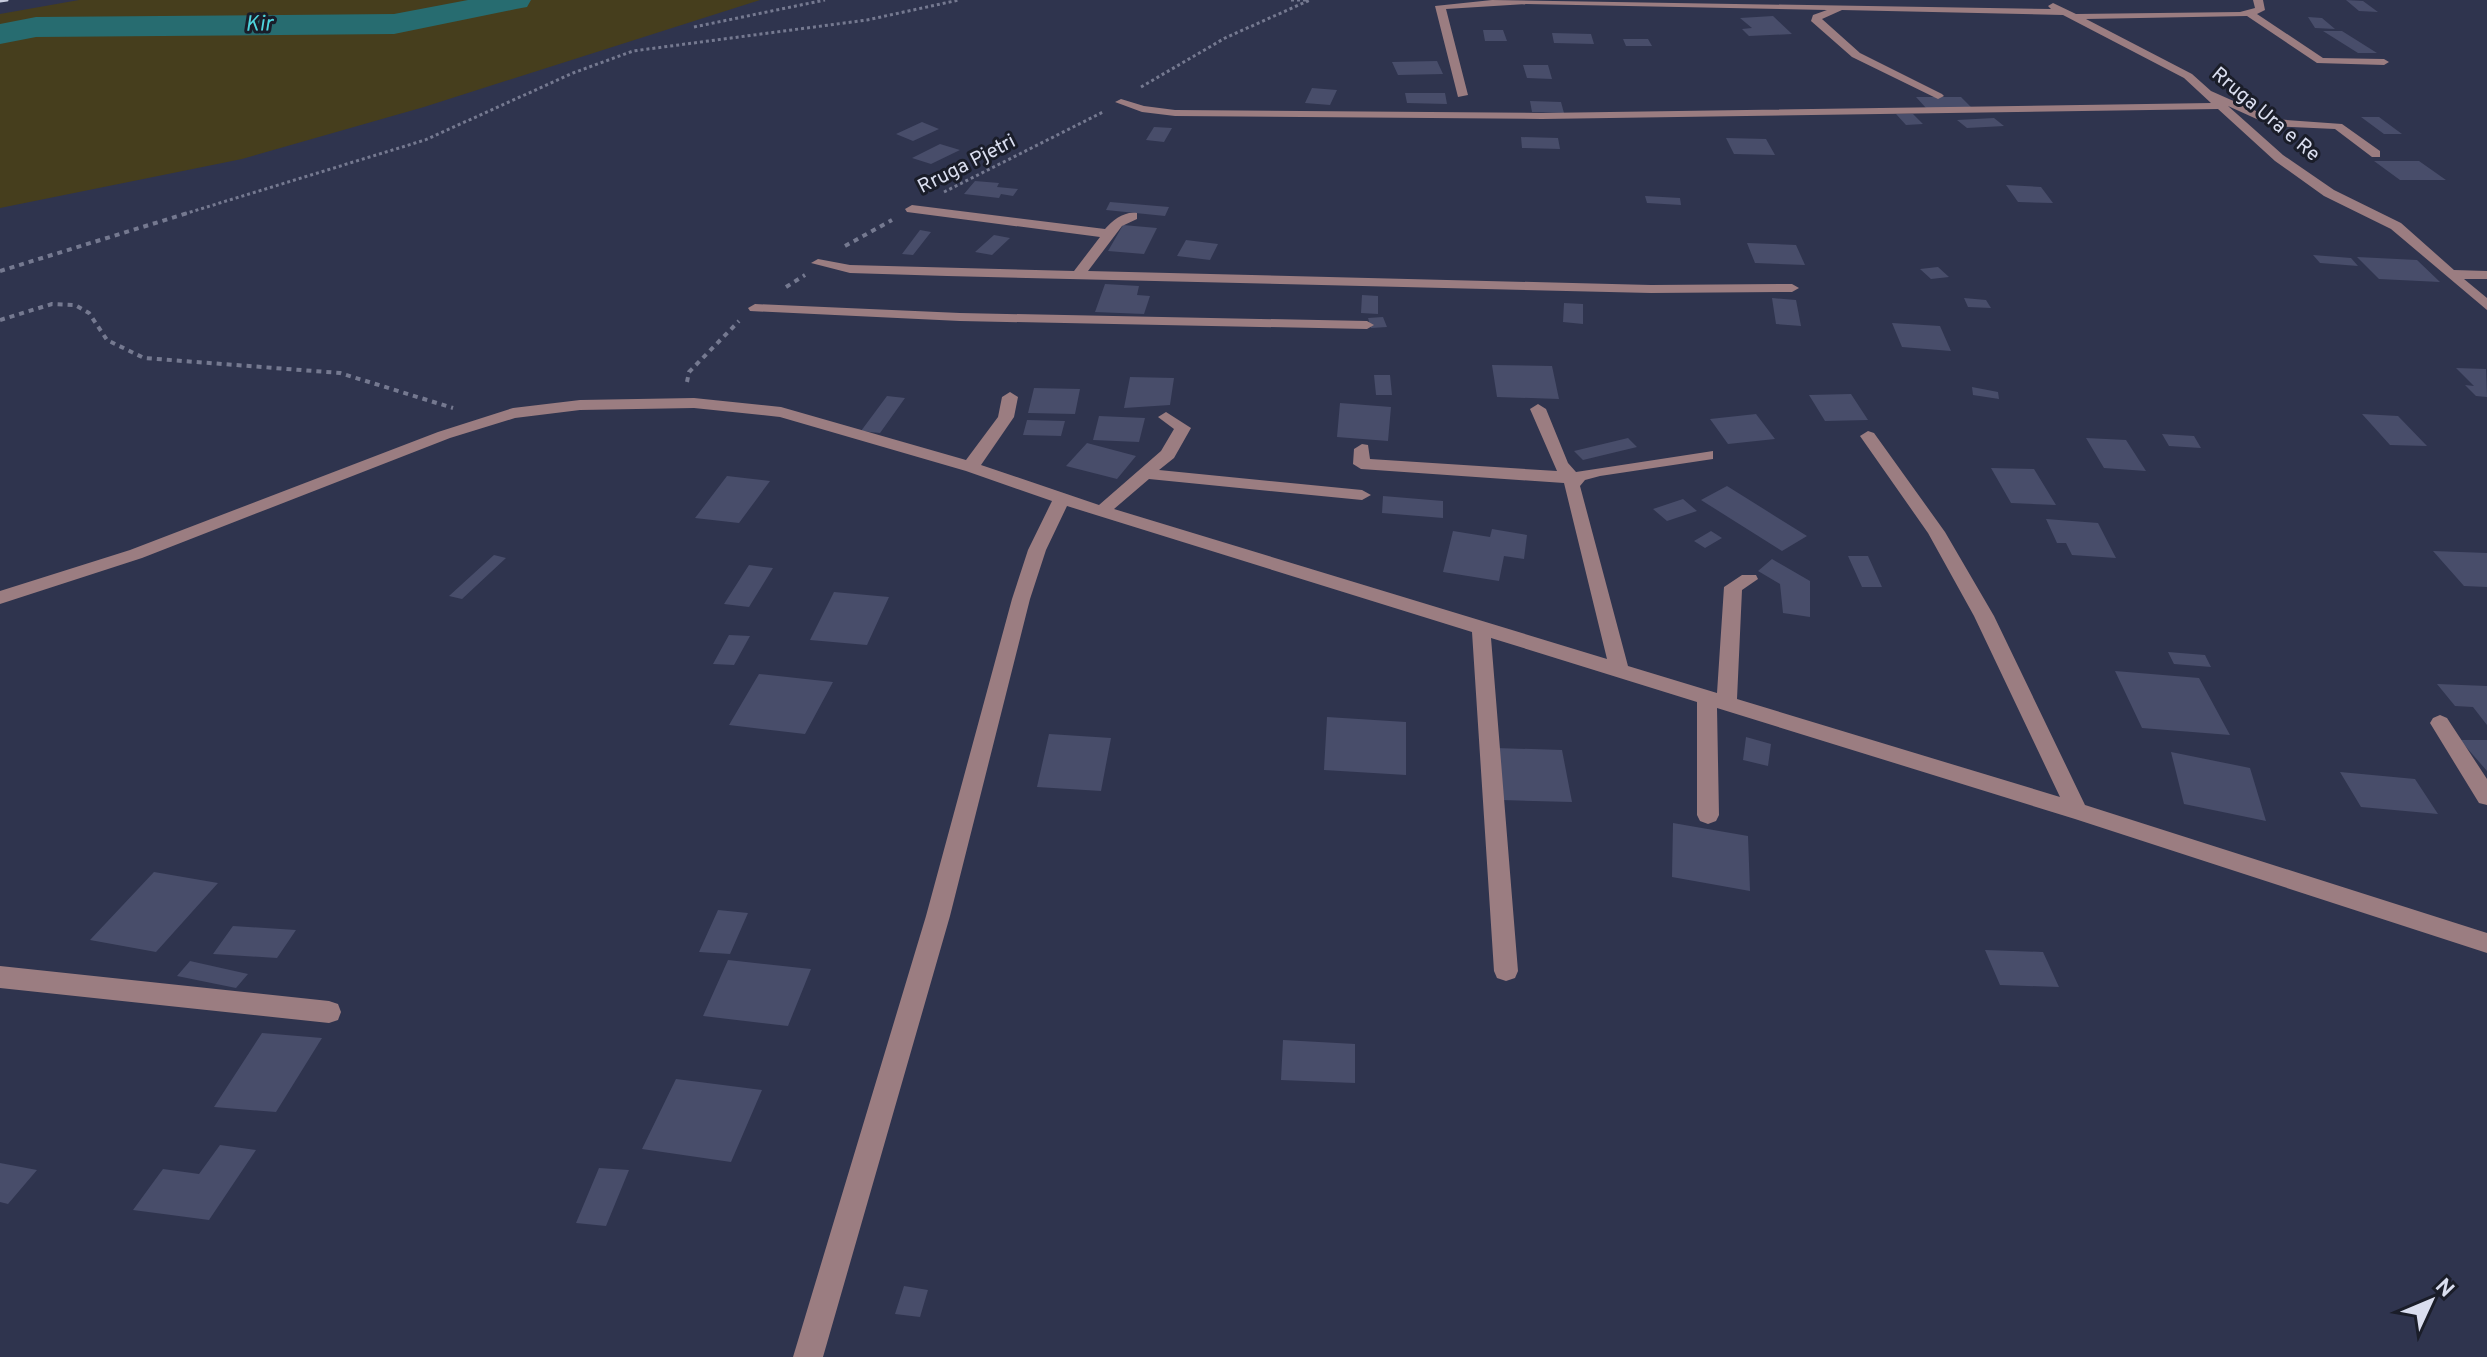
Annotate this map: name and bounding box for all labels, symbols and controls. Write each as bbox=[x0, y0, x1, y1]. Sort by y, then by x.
water label: Kir bbox=[245, 11, 275, 39]
street label: Rruga Ura e Re bbox=[2205, 62, 2325, 168]
street label: Rruga Pjetri bbox=[914, 129, 1020, 201]
north arrow bbox=[2391, 1261, 2471, 1341]
text: N bbox=[2428, 1274, 2459, 1304]

